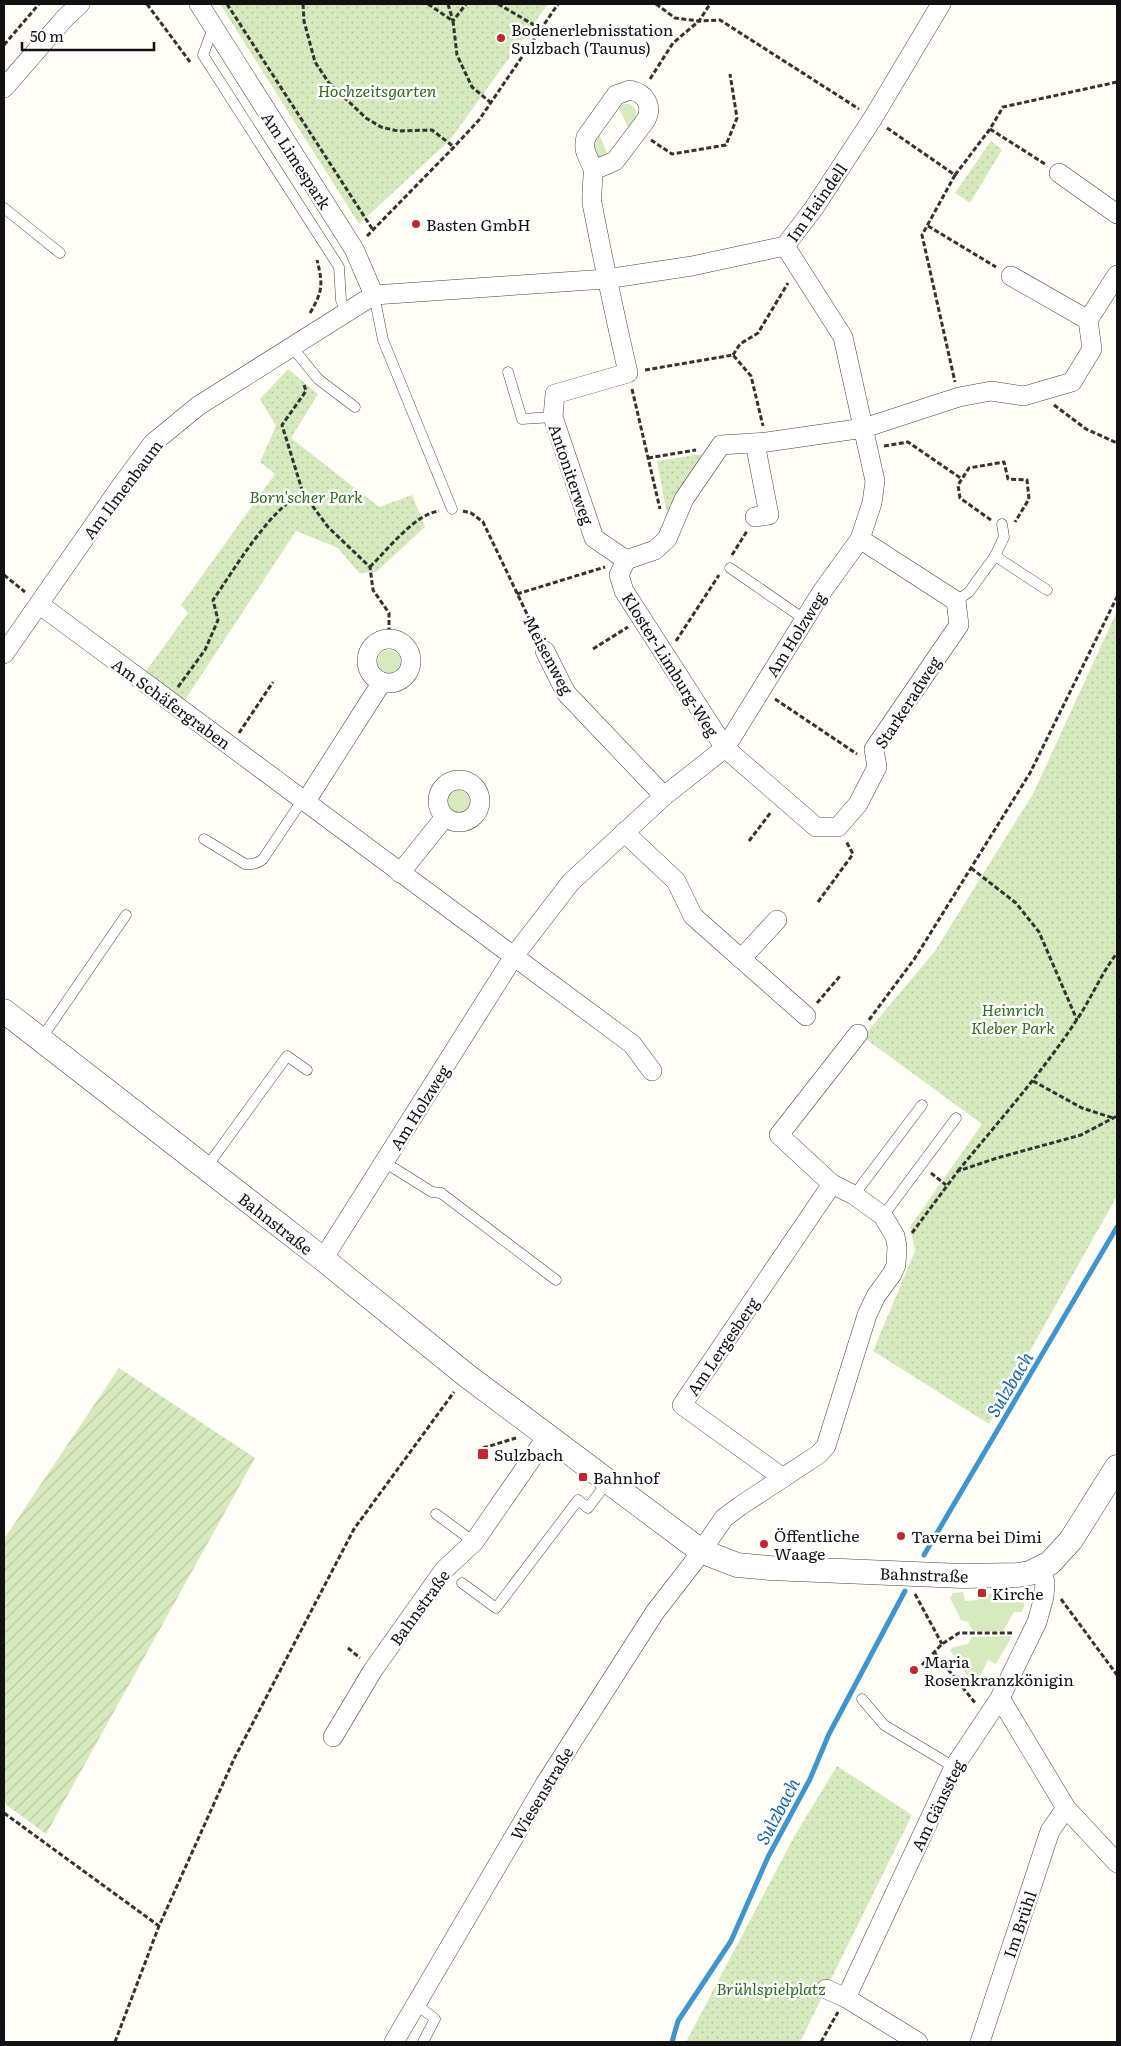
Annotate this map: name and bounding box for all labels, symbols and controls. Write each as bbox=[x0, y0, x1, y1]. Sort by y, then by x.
place label: Bodenerlebnisstation Sulzbach (Taunus) bbox=[511, 17, 674, 59]
scale bar bbox=[22, 20, 155, 52]
text: 50 m bbox=[30, 24, 64, 47]
marker: Bodenerlebnisstation Sulzbach (Taunus) bbox=[495, 32, 507, 44]
park label: Hochzeitsgarten bbox=[318, 78, 437, 102]
street label: Am Limespark bbox=[257, 107, 338, 214]
street label: Im Haindell bbox=[780, 158, 852, 246]
place label: Basten GmbH bbox=[426, 212, 531, 236]
marker: Basten GmbH bbox=[410, 218, 422, 230]
street label: Antoniterweg bbox=[543, 420, 601, 528]
street label: Am Ilmenbaum bbox=[77, 434, 168, 544]
park label: Born'scher Park bbox=[249, 484, 363, 508]
street label: Kloster-Limburg-Weg bbox=[617, 587, 725, 741]
street label: Am Holzweg bbox=[759, 587, 831, 681]
street label: Meisenweg bbox=[518, 612, 580, 698]
street label: Starkeradweg bbox=[868, 651, 946, 753]
street label: Am Schäfergraben bbox=[108, 652, 237, 755]
park label: Heinrich Kleber Park bbox=[971, 997, 1055, 1039]
street label: Am Holzweg bbox=[383, 1060, 455, 1154]
street label: Bahnstraße bbox=[234, 1186, 318, 1260]
street label: Am Lergesberg bbox=[680, 1292, 764, 1400]
water label: Sulzbach bbox=[979, 1346, 1039, 1422]
place label: Sulzbach bbox=[494, 1442, 564, 1466]
marker: Sulzbach bbox=[476, 1447, 490, 1461]
place label: Bahnhof bbox=[593, 1465, 661, 1489]
marker: Bahnhof bbox=[577, 1471, 589, 1483]
place label: Öffentliche Waage bbox=[774, 1523, 860, 1565]
place label: Taverna bei Dimi bbox=[911, 1524, 1042, 1548]
marker: Taverna bei Dimi bbox=[895, 1530, 907, 1542]
marker: Öffentliche Waage bbox=[758, 1538, 770, 1550]
street label: Bahnstraße bbox=[879, 1560, 969, 1588]
street label: Bahnstraße bbox=[383, 1564, 455, 1650]
place label: Kirche bbox=[992, 1581, 1043, 1605]
marker: Kirche bbox=[976, 1587, 988, 1599]
place label: Maria Rosenkranzkönigin bbox=[924, 1649, 1074, 1691]
marker: Maria Rosenkranzkönigin bbox=[908, 1664, 920, 1676]
street label: Wiesenstraße bbox=[504, 1742, 578, 1844]
street label: Am Gänssteg bbox=[905, 1755, 970, 1855]
water label: Sulzbach bbox=[748, 1773, 806, 1849]
street label: Im Brühl bbox=[996, 1887, 1042, 1961]
park label: Brühlspielplatz bbox=[716, 1976, 826, 2000]

